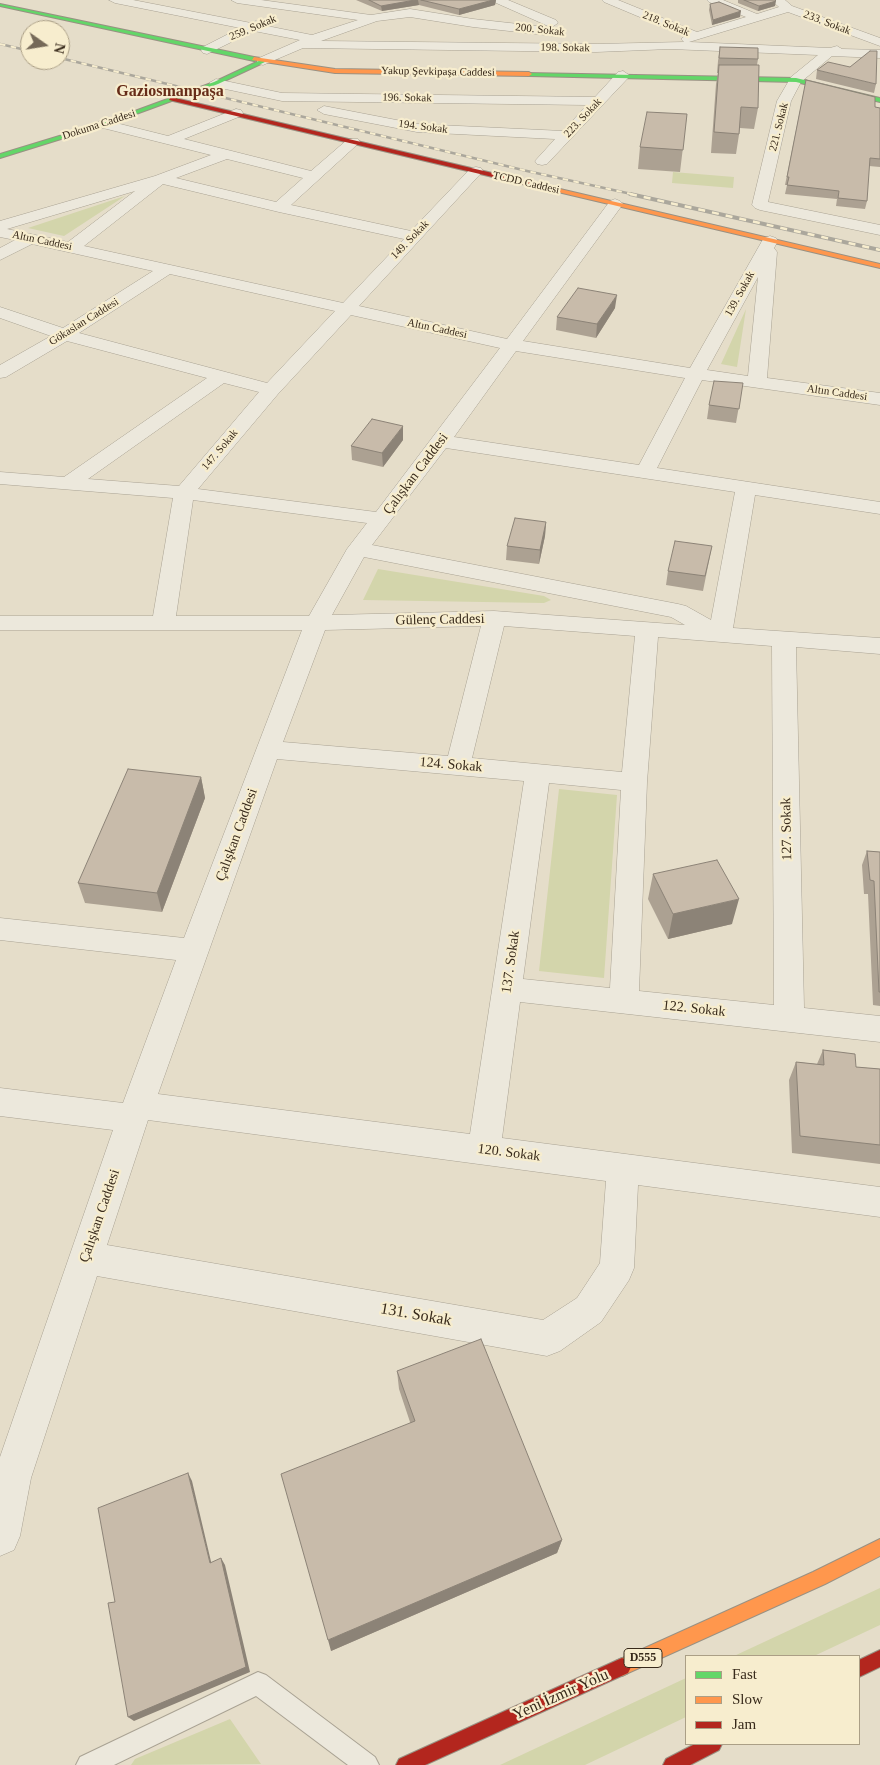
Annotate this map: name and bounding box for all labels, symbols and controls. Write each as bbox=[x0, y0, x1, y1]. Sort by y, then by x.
street label: 233. Sokak bbox=[802, 8, 852, 38]
street label: 218. Sokak bbox=[641, 9, 691, 39]
street label: 259. Sokak bbox=[228, 12, 278, 44]
north arrow bbox=[20, 20, 70, 70]
street label: 200. Sokak bbox=[515, 21, 565, 39]
street label: 198. Sokak bbox=[540, 41, 590, 55]
text: N bbox=[51, 42, 68, 55]
street label: Yakup Şevkipaşa Caddesi bbox=[381, 64, 495, 80]
district label: Gaziosmanpaşa bbox=[116, 82, 224, 102]
street label: 196. Sokak bbox=[382, 91, 432, 105]
street label: 223. Sokak bbox=[561, 95, 605, 141]
street label: 221. Sokak bbox=[767, 101, 791, 153]
street label: Dokuma Caddesi bbox=[61, 107, 137, 143]
street label: 194. Sokak bbox=[398, 117, 448, 137]
street label: TCDD Caddesi bbox=[491, 169, 561, 197]
street label: 149. Sokak bbox=[388, 218, 432, 262]
street label: Altın Caddesi bbox=[11, 228, 73, 254]
street label: 139. Sokak bbox=[722, 269, 758, 319]
street label: Gökaslan Caddesi bbox=[47, 295, 121, 349]
street label: Altın Caddesi bbox=[406, 316, 468, 342]
street label: Altın Caddesi bbox=[806, 382, 868, 404]
street label: 147. Sokak bbox=[199, 427, 241, 473]
street label: Çalışkan Caddesi bbox=[380, 430, 452, 518]
street label: Gülenç Caddesi bbox=[395, 611, 485, 629]
street label: 124. Sokak bbox=[419, 754, 483, 776]
street label: Çalışkan Caddesi bbox=[212, 786, 262, 884]
street label: 127. Sokak bbox=[778, 797, 796, 861]
street label: 137. Sokak bbox=[498, 930, 524, 994]
street label: 122. Sokak bbox=[662, 997, 726, 1021]
street label: 120. Sokak bbox=[477, 1141, 541, 1165]
street label: Çalışkan Caddesi bbox=[76, 1167, 124, 1265]
street label: 131. Sokak bbox=[379, 1299, 453, 1331]
road number: D555 bbox=[624, 1649, 662, 1668]
legend bbox=[685, 1655, 860, 1745]
street label: Yeni İzmir Yolu bbox=[510, 1665, 612, 1725]
text: Fast bbox=[732, 1666, 757, 1682]
text: Slow bbox=[732, 1691, 763, 1707]
text: Jam bbox=[732, 1716, 756, 1732]

